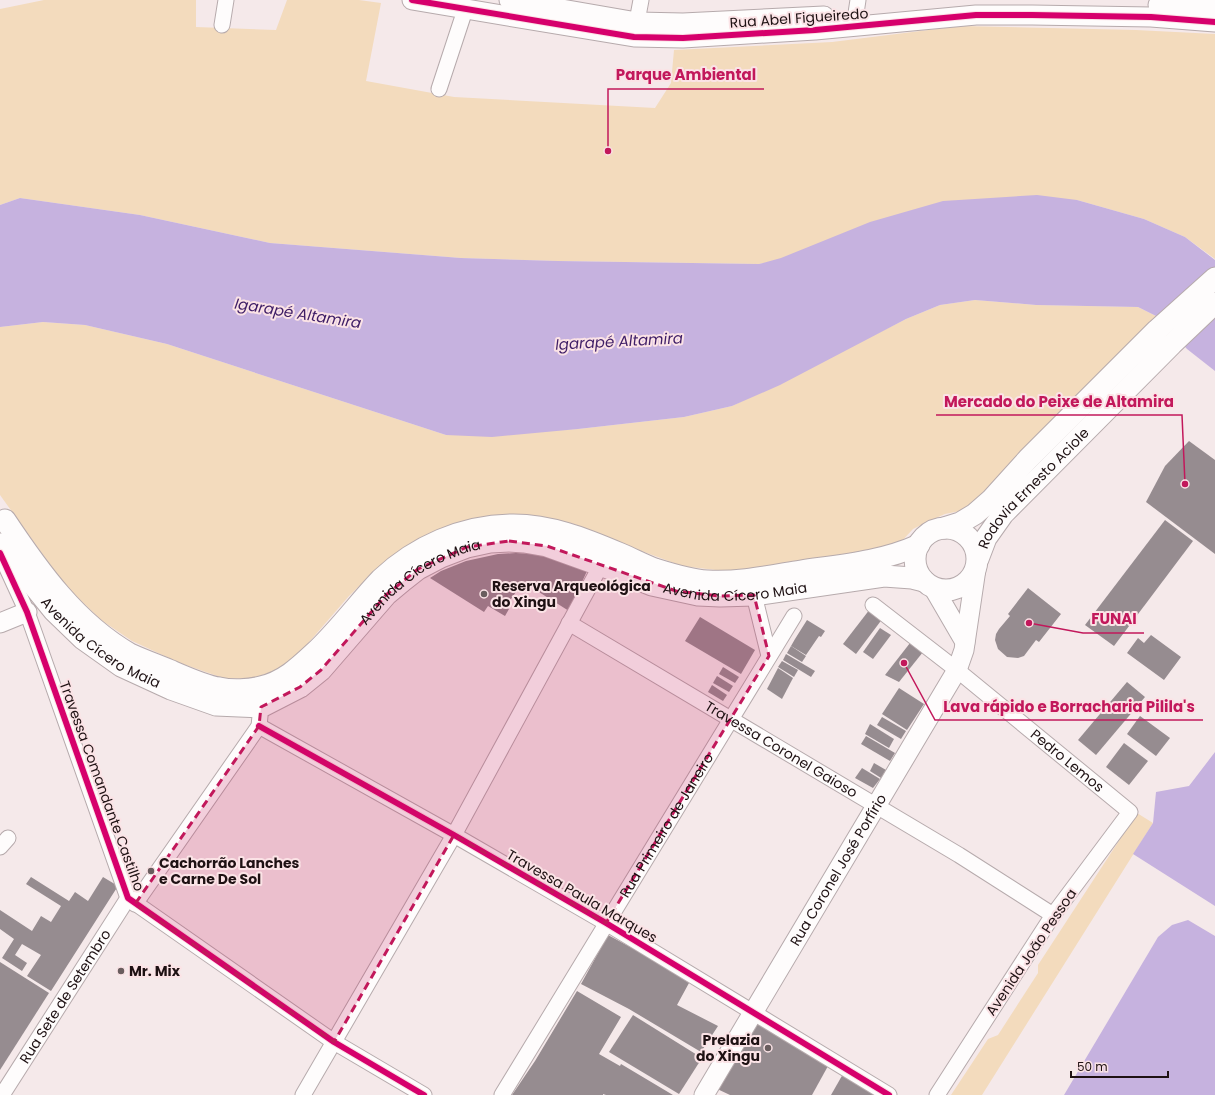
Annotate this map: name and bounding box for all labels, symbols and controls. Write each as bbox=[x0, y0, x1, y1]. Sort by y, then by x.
street label: Rua Abel Figueiredo bbox=[729, 3, 869, 33]
callout: Parque Ambiental bbox=[608, 62, 764, 89]
text: Parque Ambiental bbox=[616, 64, 756, 85]
water label: Igarapé Altamira bbox=[233, 293, 363, 333]
water label: Igarapé Altamira bbox=[555, 327, 683, 355]
callout: Mercado do Peixe de Altamira bbox=[936, 388, 1182, 415]
text: Mercado do Peixe de Altamira bbox=[944, 391, 1174, 412]
street label: Rodovia Ernesto Aciole bbox=[973, 423, 1094, 551]
street label: Avenida Cícero Maia bbox=[355, 534, 482, 629]
place label: Reserva Arqueológica do Xingu bbox=[492, 576, 651, 612]
street label: Avenida Cícero Maia bbox=[661, 577, 808, 606]
marker: Reserva Arqueológica do Xingu bbox=[479, 589, 489, 599]
street label: Avenida Cícero Maia bbox=[36, 593, 164, 693]
callout: FUNAI bbox=[1083, 606, 1144, 633]
text: FUNAI bbox=[1091, 608, 1137, 629]
street label: Travessa Comandante Castilho bbox=[55, 678, 149, 894]
callout: Lava rápido e Borracharia Pilila's bbox=[935, 693, 1203, 720]
street label: Travessa Coronel Gaioso bbox=[701, 696, 861, 803]
text: Lava rápido e Borracharia Pilila's bbox=[943, 696, 1195, 717]
street label: Pedro Lemos bbox=[1026, 724, 1108, 797]
street label: Rua Primeiro de Janeiro bbox=[615, 749, 718, 901]
street label: Rua Coronel José Porfírio bbox=[785, 790, 891, 950]
street label: Travessa Paula Marques bbox=[503, 845, 661, 947]
place label: Cachorrão Lanches e Carne De Sol bbox=[159, 853, 300, 889]
marker: Cachorrão Lanches e Carne De Sol bbox=[146, 866, 156, 876]
street label: Avenida João Pessoa bbox=[981, 884, 1081, 1020]
street label: Rua Sete de Setembro bbox=[15, 925, 115, 1067]
place label: Mr. Mix bbox=[129, 961, 181, 981]
marker: Mr. Mix bbox=[116, 966, 126, 976]
place label: Prelazia do Xingu bbox=[696, 1030, 760, 1066]
marker: Prelazia do Xingu bbox=[763, 1043, 773, 1053]
scale bar bbox=[1071, 1053, 1168, 1079]
text: 50 m bbox=[1077, 1058, 1108, 1075]

